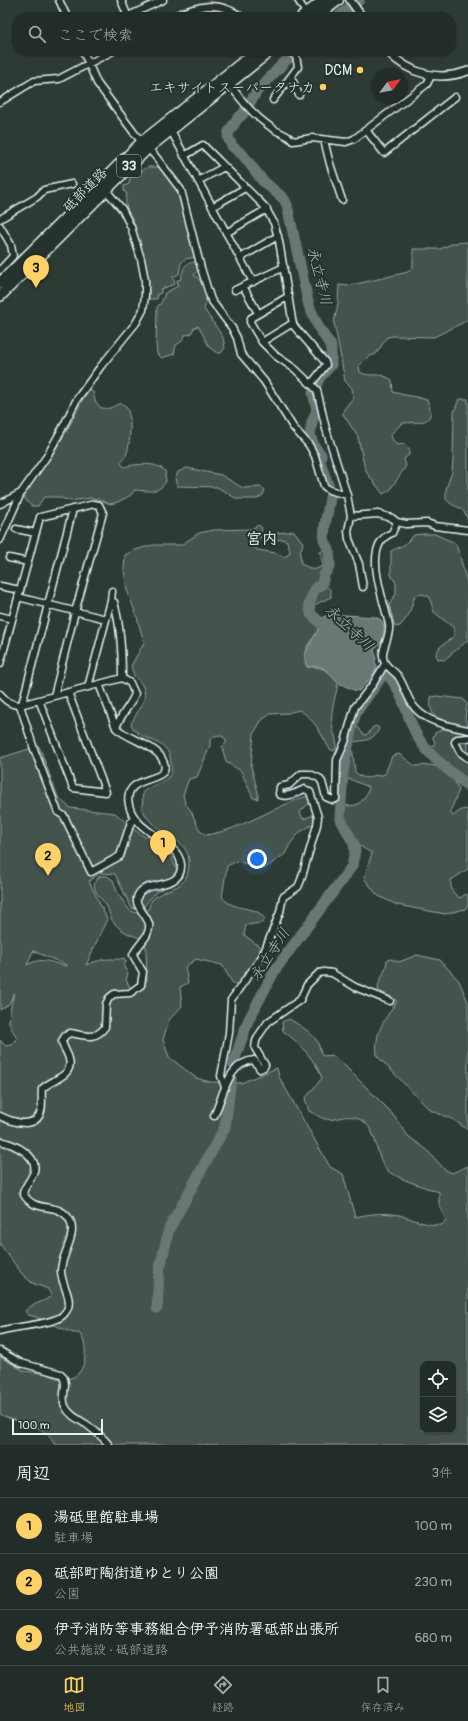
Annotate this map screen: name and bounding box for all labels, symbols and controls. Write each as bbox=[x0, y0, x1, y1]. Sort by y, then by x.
search box bbox=[12, 12, 456, 56]
icon: search bbox=[26, 23, 48, 45]
text: ここで検索 bbox=[58, 26, 133, 45]
place label: DCM bbox=[325, 62, 352, 79]
marker: DCM bbox=[355, 65, 365, 75]
north arrow bbox=[372, 68, 408, 104]
place label: エキサイトスーパータナカ bbox=[149, 79, 315, 96]
marker: エキサイトスーパータナカ bbox=[318, 82, 328, 92]
road number: 33 bbox=[117, 155, 141, 177]
street label: 砥部道路 bbox=[59, 164, 111, 216]
water label: 永立寺川 bbox=[303, 245, 335, 307]
pin: 3 bbox=[23, 255, 49, 288]
district label: 宮内 bbox=[246, 529, 278, 549]
water label: 永立寺川 bbox=[321, 601, 377, 655]
pin: 1 bbox=[150, 830, 176, 863]
pin: 2 bbox=[35, 843, 61, 876]
your location bbox=[247, 849, 267, 869]
water label: 永立寺川 bbox=[246, 925, 294, 985]
map controls bbox=[420, 1361, 456, 1433]
button: locate bbox=[420, 1361, 456, 1397]
button: layers bbox=[420, 1397, 456, 1433]
scale bar bbox=[12, 1417, 103, 1436]
text: 100 m bbox=[18, 1419, 49, 1432]
text: 周辺 bbox=[16, 1463, 50, 1484]
text: 3件 bbox=[432, 1465, 452, 1481]
text: 湯砥里館駐車場 bbox=[54, 1508, 159, 1527]
text: 1 bbox=[26, 1518, 32, 1534]
text: 100 m bbox=[415, 1518, 452, 1534]
text: 駐車場 bbox=[54, 1530, 93, 1546]
text: 砥部町陶街道ゆとり公園 bbox=[54, 1564, 219, 1583]
text: 2 bbox=[25, 1574, 33, 1590]
text: 230 m bbox=[415, 1574, 452, 1590]
text: 公園 bbox=[54, 1586, 80, 1602]
text: 伊予消防等事務組合伊予消防署砥部出張所 bbox=[54, 1620, 339, 1639]
text: 3 bbox=[25, 1630, 33, 1646]
text: 680 m bbox=[415, 1630, 452, 1646]
text: 公共施設 · 砥部道路 bbox=[54, 1642, 168, 1658]
tab: 地図 bbox=[63, 1674, 85, 1714]
tab: 経路 bbox=[212, 1674, 234, 1714]
tab: 保存済み bbox=[361, 1674, 405, 1714]

